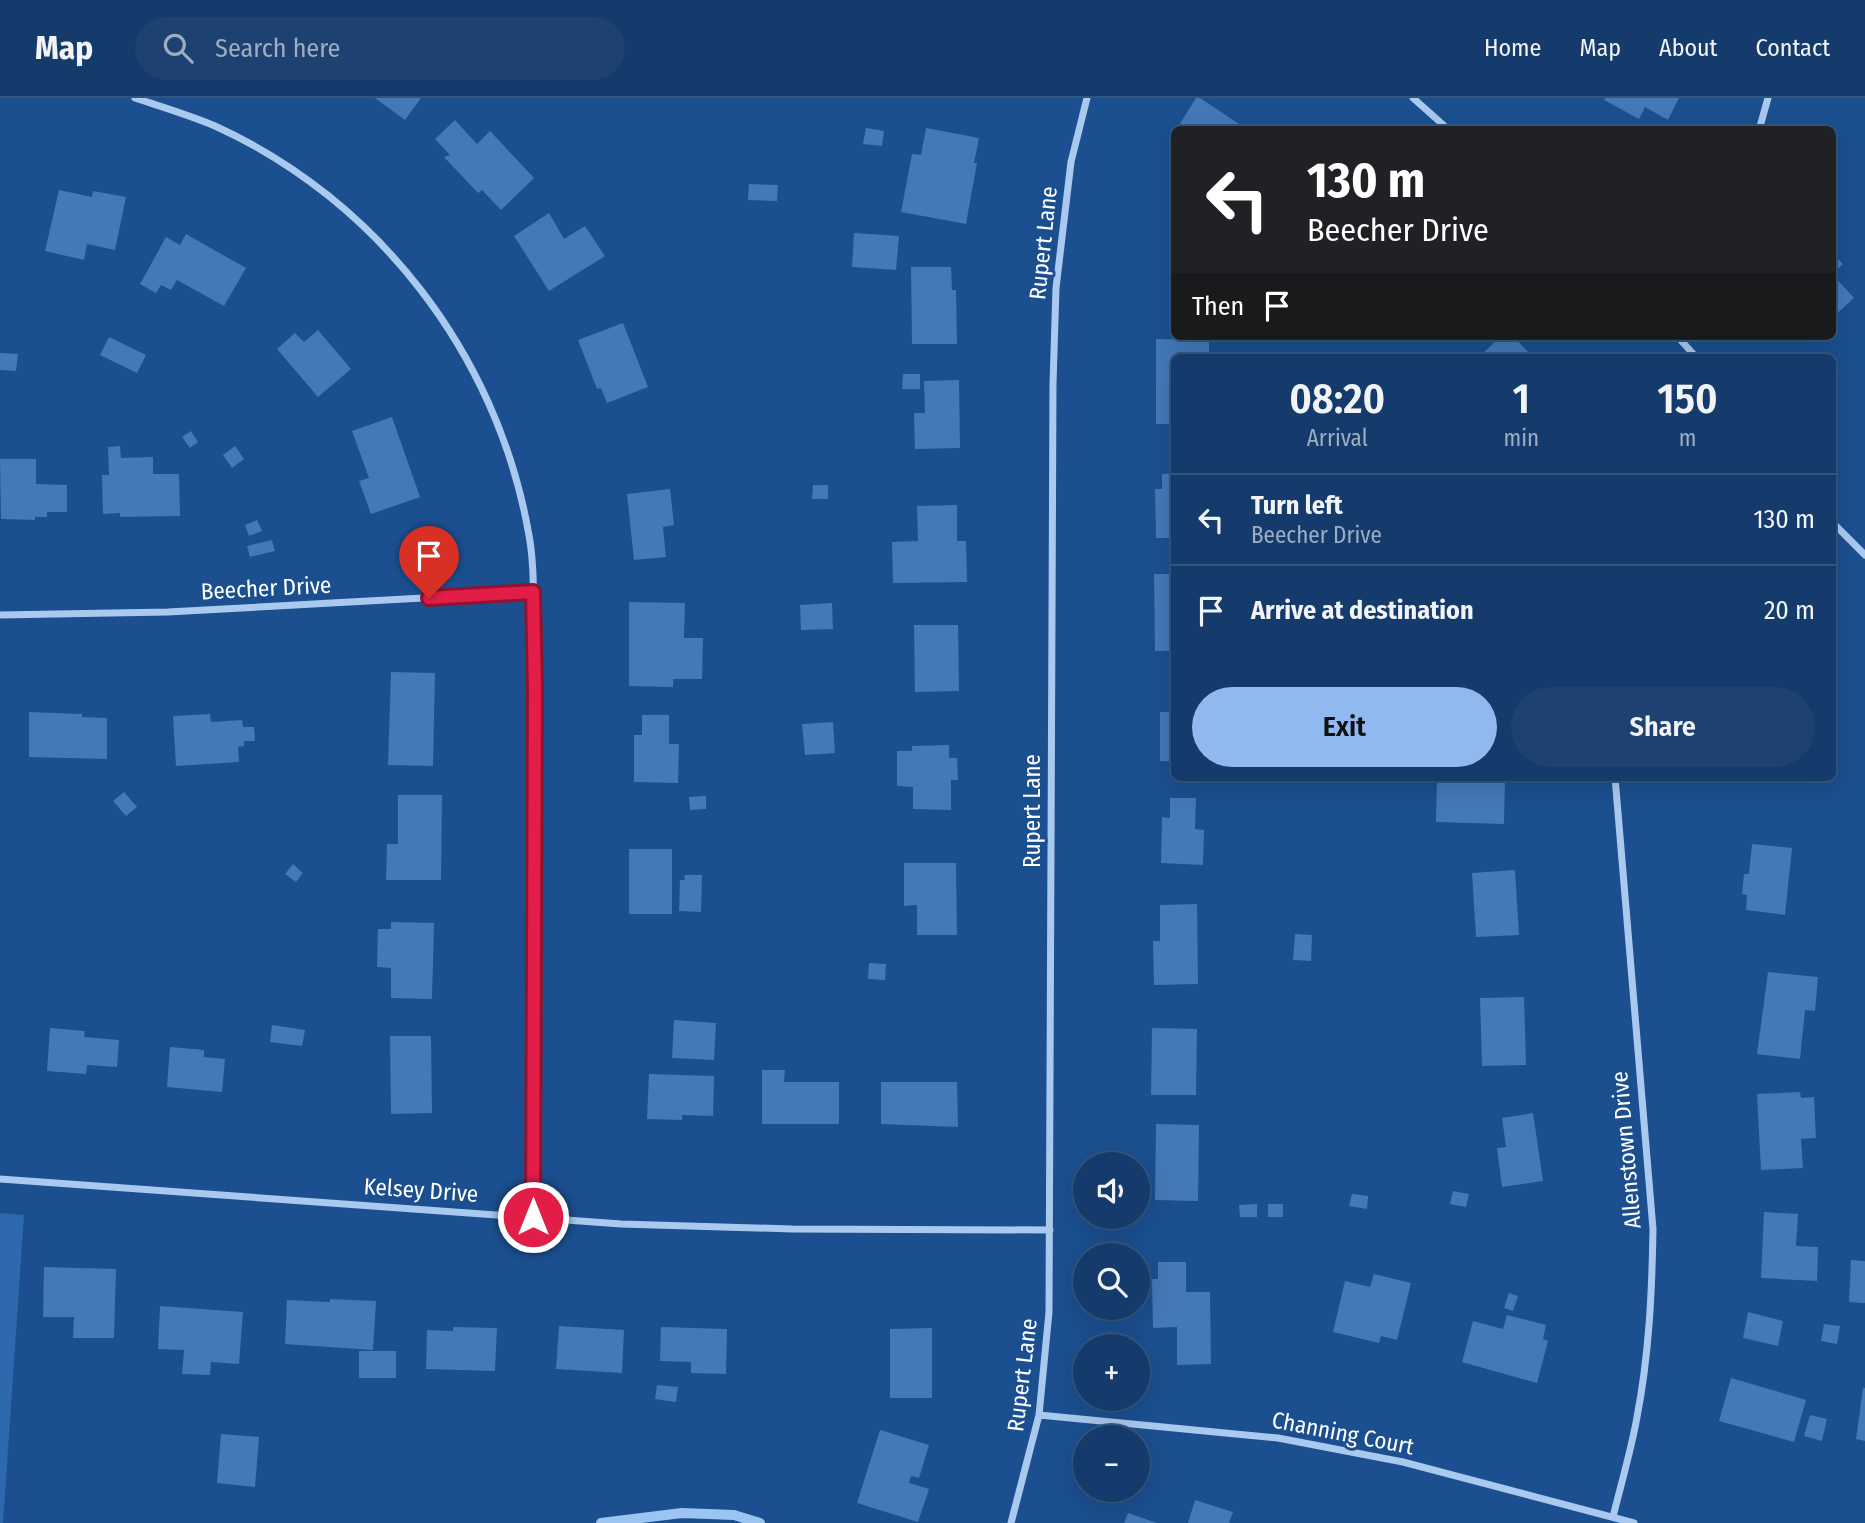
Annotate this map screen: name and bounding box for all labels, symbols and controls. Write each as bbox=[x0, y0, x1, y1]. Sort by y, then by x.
search box bbox=[135, 17, 625, 80]
text: Map bbox=[35, 28, 93, 68]
icon: search bbox=[159, 29, 197, 67]
text: Search here bbox=[215, 33, 340, 64]
text: Home bbox=[1484, 34, 1541, 62]
text: Map bbox=[1579, 34, 1621, 62]
text: About bbox=[1659, 34, 1717, 62]
text: Contact bbox=[1755, 34, 1830, 62]
text: 130 m bbox=[1307, 151, 1425, 210]
icon: left bbox=[1192, 154, 1283, 245]
street label: Rupert Lane bbox=[1023, 185, 1063, 301]
text: Beecher Drive bbox=[1307, 211, 1489, 249]
icon: arrive bbox=[1258, 287, 1296, 325]
text: Then bbox=[1192, 291, 1244, 322]
text: 08:20 bbox=[1289, 374, 1385, 424]
text: 1 bbox=[1513, 374, 1530, 424]
text: 150 bbox=[1657, 374, 1718, 424]
text: Arrival bbox=[1307, 424, 1368, 452]
text: min bbox=[1503, 424, 1539, 452]
text: m bbox=[1679, 424, 1696, 452]
text: Turn left bbox=[1251, 490, 1343, 521]
icon: left bbox=[1192, 501, 1230, 539]
text: 130 m bbox=[1753, 504, 1815, 535]
text: Beecher Drive bbox=[1251, 521, 1382, 549]
pin bbox=[399, 526, 459, 598]
icon: arrive bbox=[410, 537, 448, 575]
street label: Beecher Drive bbox=[200, 571, 332, 605]
icon: arrive bbox=[1192, 592, 1230, 630]
text: Arrive at destination bbox=[1251, 595, 1474, 626]
text: 20 m bbox=[1764, 595, 1815, 626]
button: Exit bbox=[1192, 687, 1497, 767]
button: Share bbox=[1511, 687, 1815, 767]
street label: Rupert Lane bbox=[1018, 754, 1046, 868]
street label: Allenstown Drive bbox=[1605, 1070, 1647, 1230]
map controls bbox=[1073, 1152, 1150, 1502]
button: sound bbox=[1073, 1152, 1150, 1229]
street label: Kelsey Drive bbox=[363, 1172, 479, 1208]
position arrow bbox=[496, 1180, 570, 1254]
button: search bbox=[1073, 1243, 1150, 1320]
street label: Rupert Lane bbox=[1001, 1317, 1043, 1433]
button: + bbox=[1073, 1334, 1150, 1411]
street label: Channing Court bbox=[1270, 1406, 1417, 1461]
button: − bbox=[1073, 1425, 1150, 1502]

